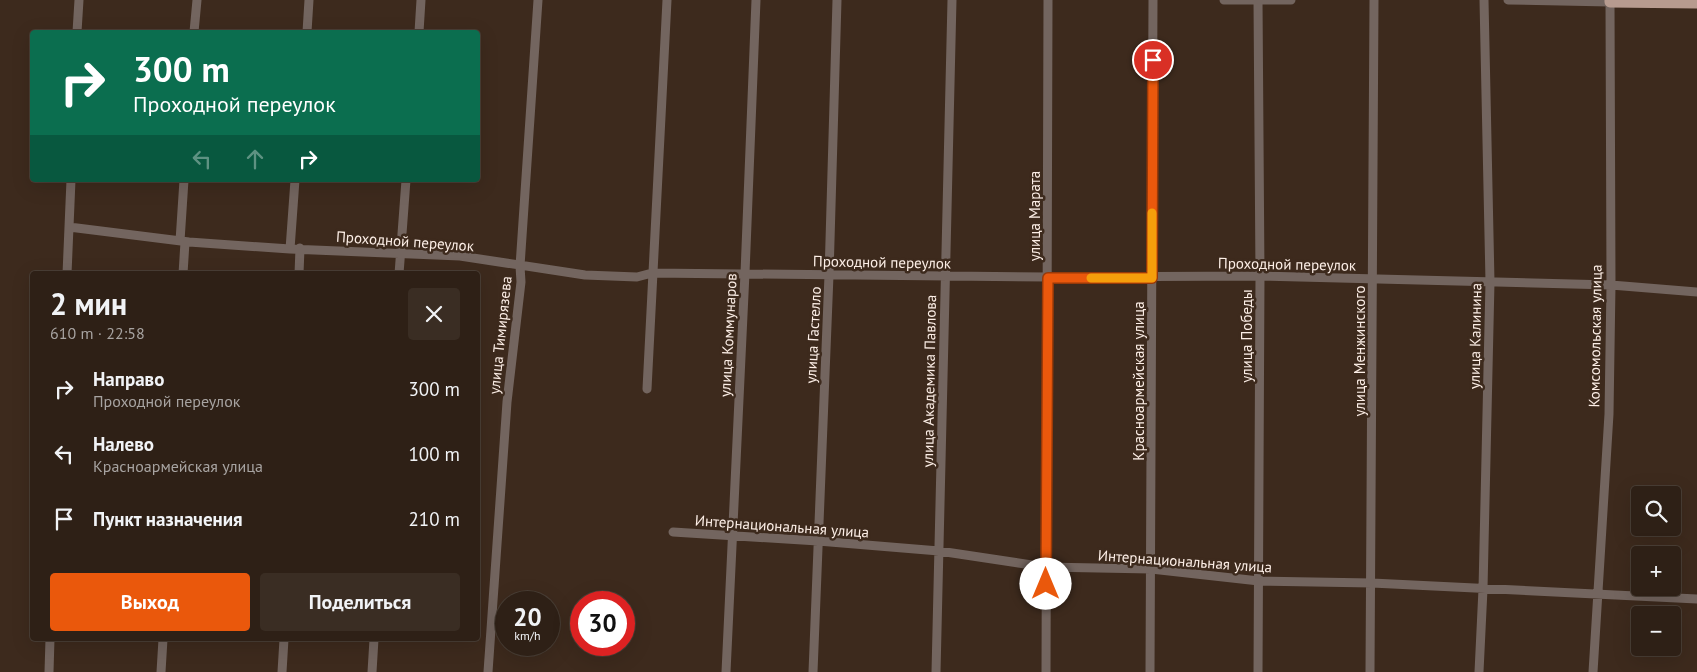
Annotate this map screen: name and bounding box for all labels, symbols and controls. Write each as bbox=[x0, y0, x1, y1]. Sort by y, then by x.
pin bbox=[1132, 39, 1174, 81]
text: 300 m bbox=[133, 46, 230, 92]
icon: arrive bbox=[1139, 46, 1167, 74]
icon: right bbox=[50, 50, 115, 115]
text: Проходной переулок bbox=[133, 90, 336, 118]
icon: left bbox=[188, 145, 216, 173]
icon: ahead bbox=[241, 145, 269, 173]
icon: right bbox=[294, 145, 322, 173]
street label: улица Марата bbox=[1025, 171, 1044, 261]
street label: Проходной переулок bbox=[335, 227, 475, 255]
street label: Проходной переулок bbox=[813, 251, 952, 273]
street label: Проходной переулок bbox=[1218, 253, 1357, 275]
street label: Комсомольская улица bbox=[1584, 264, 1606, 408]
street label: улица Коммунаров bbox=[715, 273, 741, 397]
street label: улица Тимирязева bbox=[484, 275, 516, 395]
street label: улица Калинина bbox=[1465, 283, 1485, 389]
text: 2 мин bbox=[50, 284, 127, 323]
street label: улица Менжинского bbox=[1350, 285, 1369, 417]
street label: улица Гастелло bbox=[801, 286, 825, 384]
button: close bbox=[408, 288, 460, 340]
street label: улица Победы bbox=[1237, 289, 1256, 383]
street label: улица Академика Павлова bbox=[918, 295, 940, 467]
street label: Красноармейская улица bbox=[1129, 301, 1148, 461]
text: 610 m · 22:58 bbox=[50, 323, 145, 343]
text: Направо bbox=[93, 367, 164, 391]
icon: right bbox=[50, 375, 78, 403]
text: 300 m bbox=[408, 377, 460, 401]
text: Проходной переулок bbox=[93, 391, 240, 411]
text: Налево bbox=[93, 432, 154, 456]
icon: left bbox=[50, 440, 78, 468]
text: 100 m bbox=[408, 442, 460, 466]
text: Красноармейская улица bbox=[93, 456, 263, 476]
map controls bbox=[1631, 486, 1681, 656]
button: search bbox=[1631, 486, 1681, 536]
icon: arrive bbox=[50, 505, 78, 533]
text: Пункт назначения bbox=[93, 507, 243, 531]
text: 210 m bbox=[408, 507, 460, 531]
street label: Интернациональная улица bbox=[694, 510, 870, 542]
street label: Интернациональная улица bbox=[1097, 545, 1273, 577]
button: + bbox=[1631, 546, 1681, 596]
position arrow bbox=[1019, 557, 1071, 609]
button: Выход bbox=[50, 573, 250, 631]
button: Поделиться bbox=[260, 573, 460, 631]
speed limit sign: 30 bbox=[570, 591, 635, 656]
text: 20 bbox=[513, 601, 542, 633]
button: − bbox=[1631, 606, 1681, 656]
text: km/h bbox=[514, 628, 541, 643]

